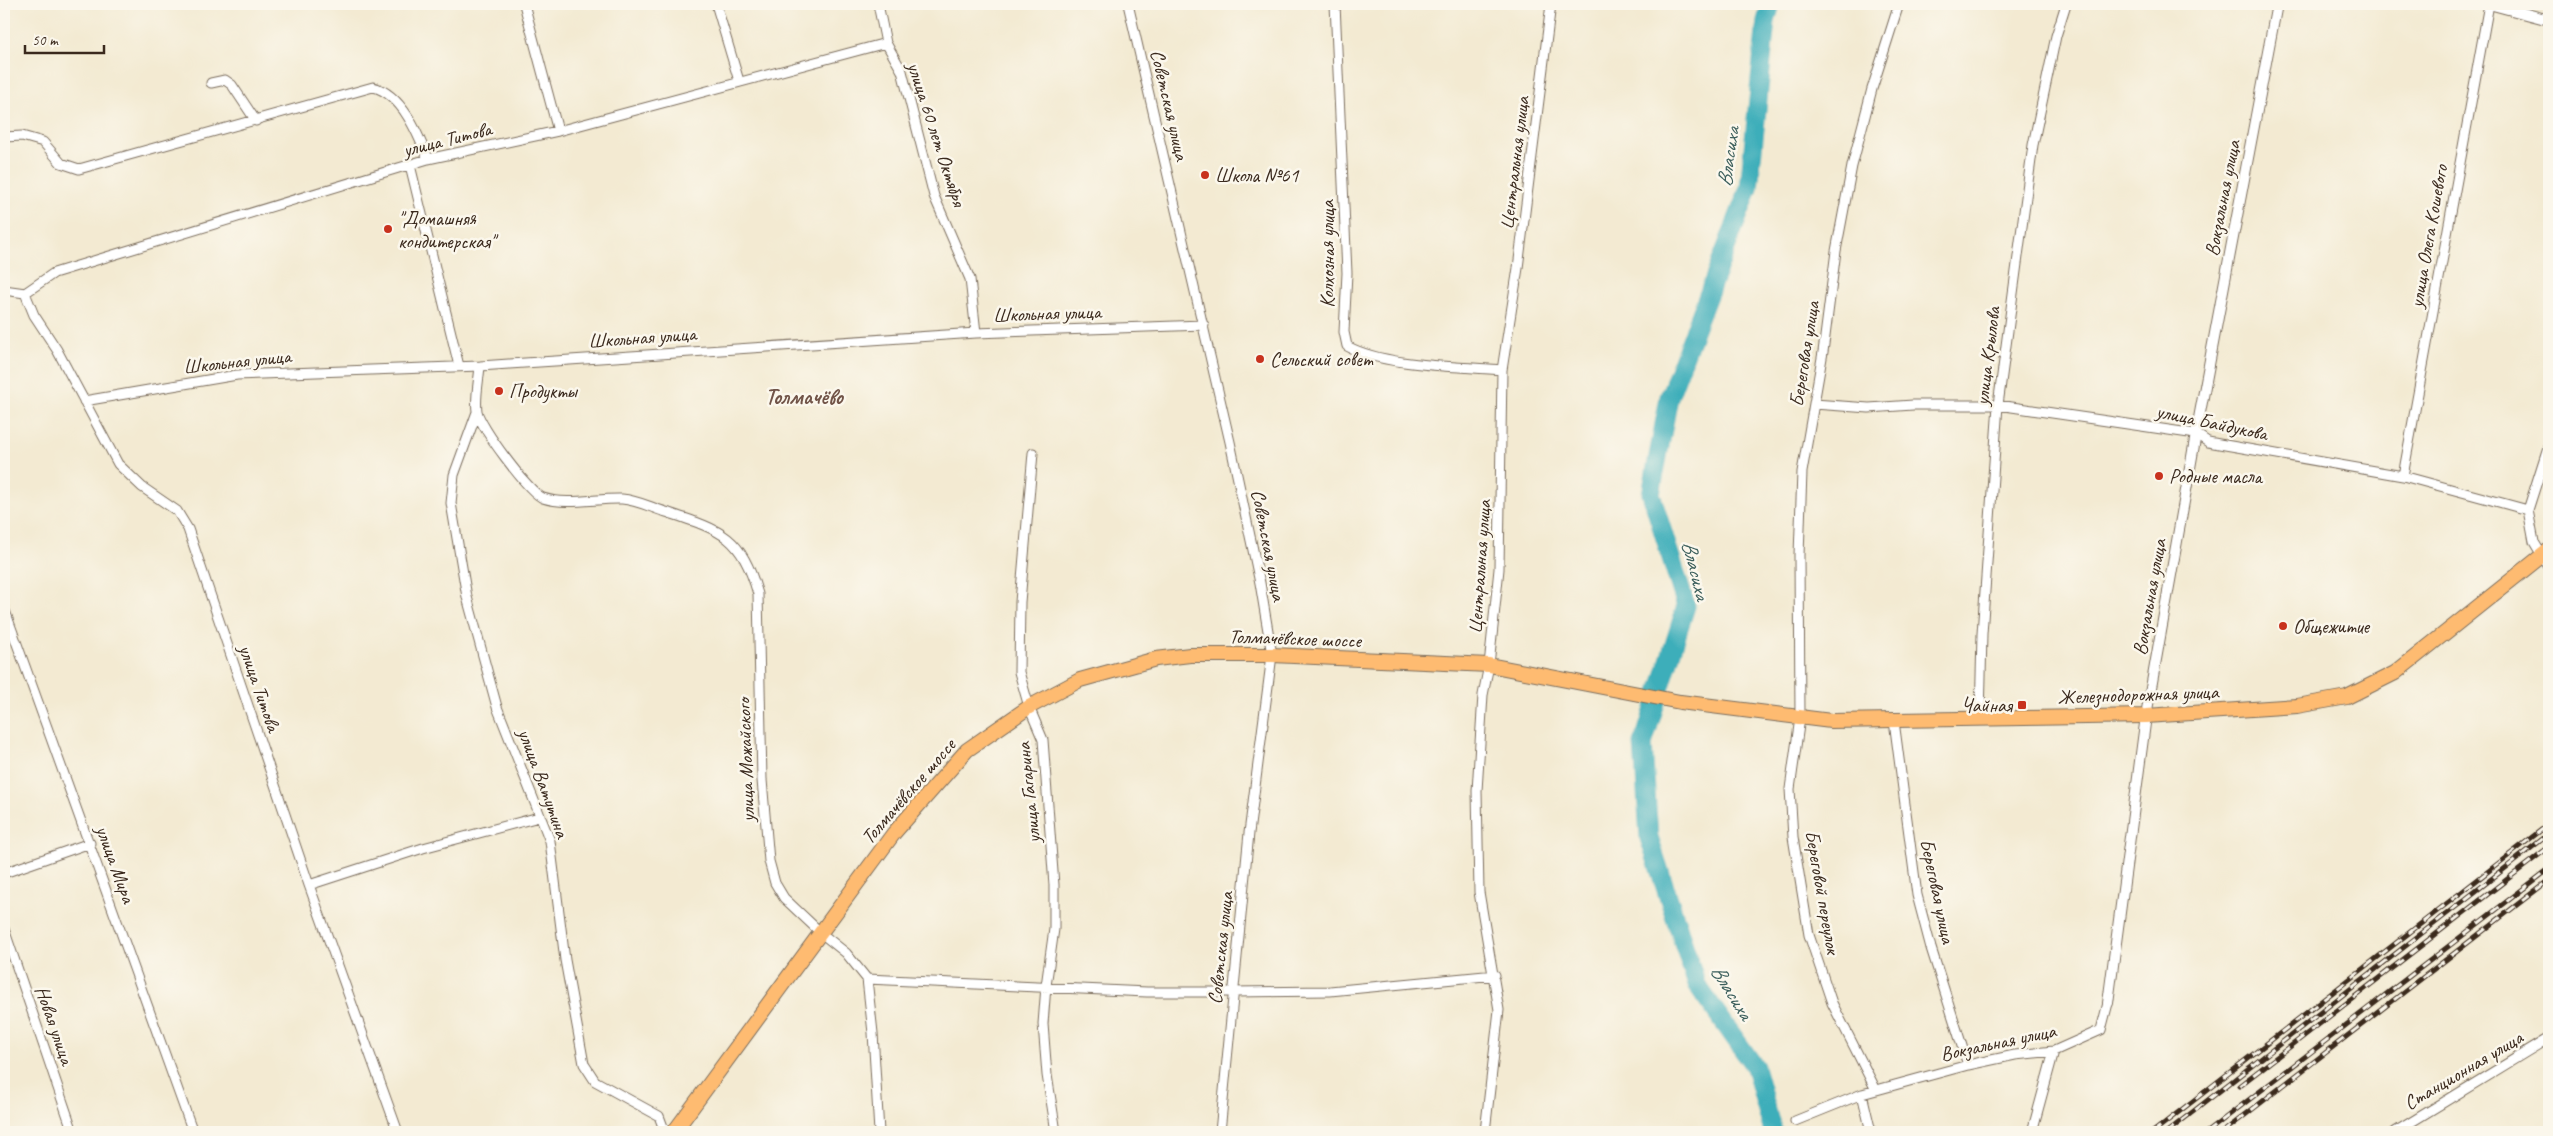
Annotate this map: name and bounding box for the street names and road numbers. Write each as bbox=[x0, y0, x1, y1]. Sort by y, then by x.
street label: Советская улица bbox=[1145, 47, 1195, 164]
street label: улица 60 лет Октября bbox=[901, 58, 972, 211]
street label: Центральная улица bbox=[1494, 94, 1535, 231]
street label: улица Титова bbox=[399, 116, 496, 163]
street label: Вокзальная улица bbox=[2199, 137, 2246, 258]
street label: улица Олега Кошевого bbox=[2403, 162, 2454, 310]
street label: Колхозная улица bbox=[1315, 199, 1340, 308]
street label: Береговая улица bbox=[1784, 298, 1825, 409]
street label: Школьная улица bbox=[993, 299, 1103, 328]
street label: улица Крылова bbox=[1969, 303, 2006, 408]
street label: Школьная улица bbox=[587, 321, 699, 354]
street label: Школьная улица bbox=[182, 343, 294, 380]
street label: улица Байдукова bbox=[2153, 398, 2271, 447]
street label: Советская улица bbox=[1245, 487, 1292, 604]
street label: Центральная улица bbox=[1462, 498, 1497, 635]
street label: Вокзальная улица bbox=[2127, 536, 2172, 657]
street label: Толмачёвское шоссе bbox=[1229, 624, 1363, 653]
street label: улица Титова bbox=[233, 640, 287, 737]
street label: Железнодорожная улица bbox=[2057, 679, 2220, 710]
street label: улица Можайского bbox=[731, 696, 760, 823]
street label: улица Ватутина bbox=[512, 724, 575, 842]
street label: Толмачёвское шоссе bbox=[856, 732, 962, 849]
street label: улица Гагарина bbox=[1011, 740, 1046, 846]
street label: улица Мира bbox=[90, 821, 142, 908]
street label: Береговой переулок bbox=[1799, 828, 1846, 957]
street label: Береговая улица bbox=[1914, 837, 1961, 948]
street label: Советская улица bbox=[1202, 889, 1239, 1005]
street label: Новая улица bbox=[29, 982, 80, 1070]
street label: Вокзальная улица bbox=[1938, 1018, 2059, 1067]
street label: Станционная улица bbox=[2399, 1024, 2529, 1116]

